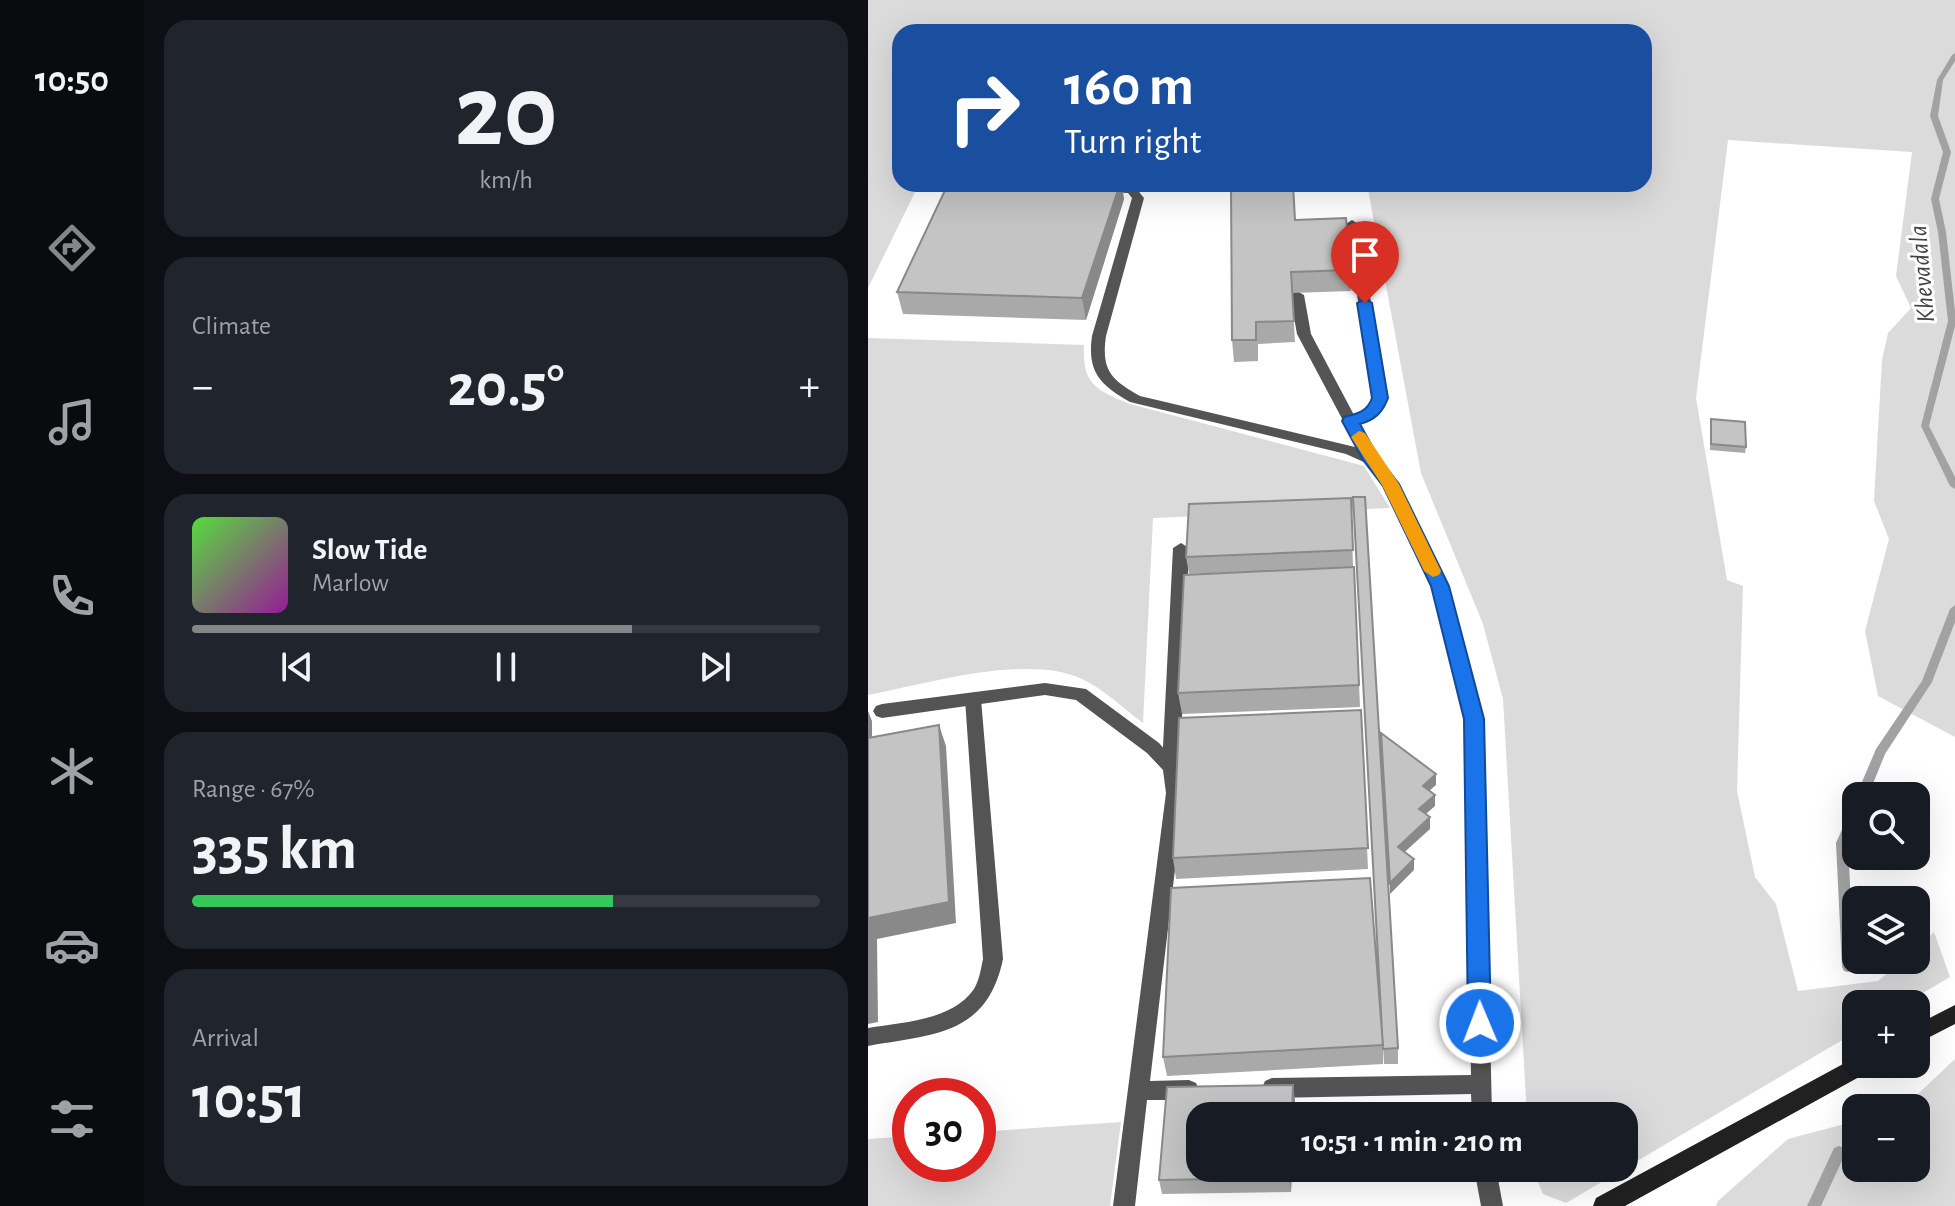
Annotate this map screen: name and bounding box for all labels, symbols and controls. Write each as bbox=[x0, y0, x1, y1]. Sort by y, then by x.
icon: right bbox=[932, 56, 1036, 160]
text: 160 m bbox=[1064, 59, 1194, 115]
text: 20 bbox=[454, 61, 558, 165]
text: 10:50 bbox=[35, 62, 109, 98]
text: Turn right bbox=[1064, 124, 1201, 160]
text: km/h bbox=[479, 167, 533, 193]
icon: directions bbox=[44, 220, 100, 276]
pin bbox=[1331, 221, 1399, 303]
water label: Khevadala bbox=[1905, 224, 1939, 324]
icon: arrive bbox=[1343, 233, 1387, 277]
text: Climate bbox=[192, 313, 271, 339]
text: 20.5° bbox=[448, 357, 564, 417]
text: − bbox=[192, 365, 213, 409]
text: + bbox=[799, 365, 820, 409]
icon: music bbox=[44, 394, 100, 450]
text: Slow Tide bbox=[312, 535, 427, 565]
icon: phone bbox=[44, 568, 100, 624]
text: Marlow bbox=[312, 570, 389, 596]
icon: previous bbox=[275, 645, 319, 689]
icon: pause bbox=[484, 645, 528, 689]
icon: next bbox=[693, 645, 737, 689]
icon: climate bbox=[44, 743, 100, 799]
text: Range · 67% bbox=[192, 776, 315, 802]
map controls bbox=[1842, 782, 1930, 1182]
button: search bbox=[1842, 782, 1930, 870]
text: 335 km bbox=[192, 820, 357, 880]
button: layers bbox=[1842, 886, 1930, 974]
icon: car bbox=[44, 917, 100, 973]
position arrow bbox=[1438, 981, 1522, 1065]
button: + bbox=[1842, 990, 1930, 1078]
text: Arrival bbox=[192, 1025, 259, 1051]
text: 10:51 bbox=[192, 1069, 306, 1129]
speed limit sign: 30 bbox=[892, 1078, 996, 1182]
icon: filters bbox=[44, 1091, 100, 1147]
button: − bbox=[1842, 1094, 1930, 1182]
text: 10:51 · 1 min · 210 m bbox=[1301, 1127, 1523, 1157]

